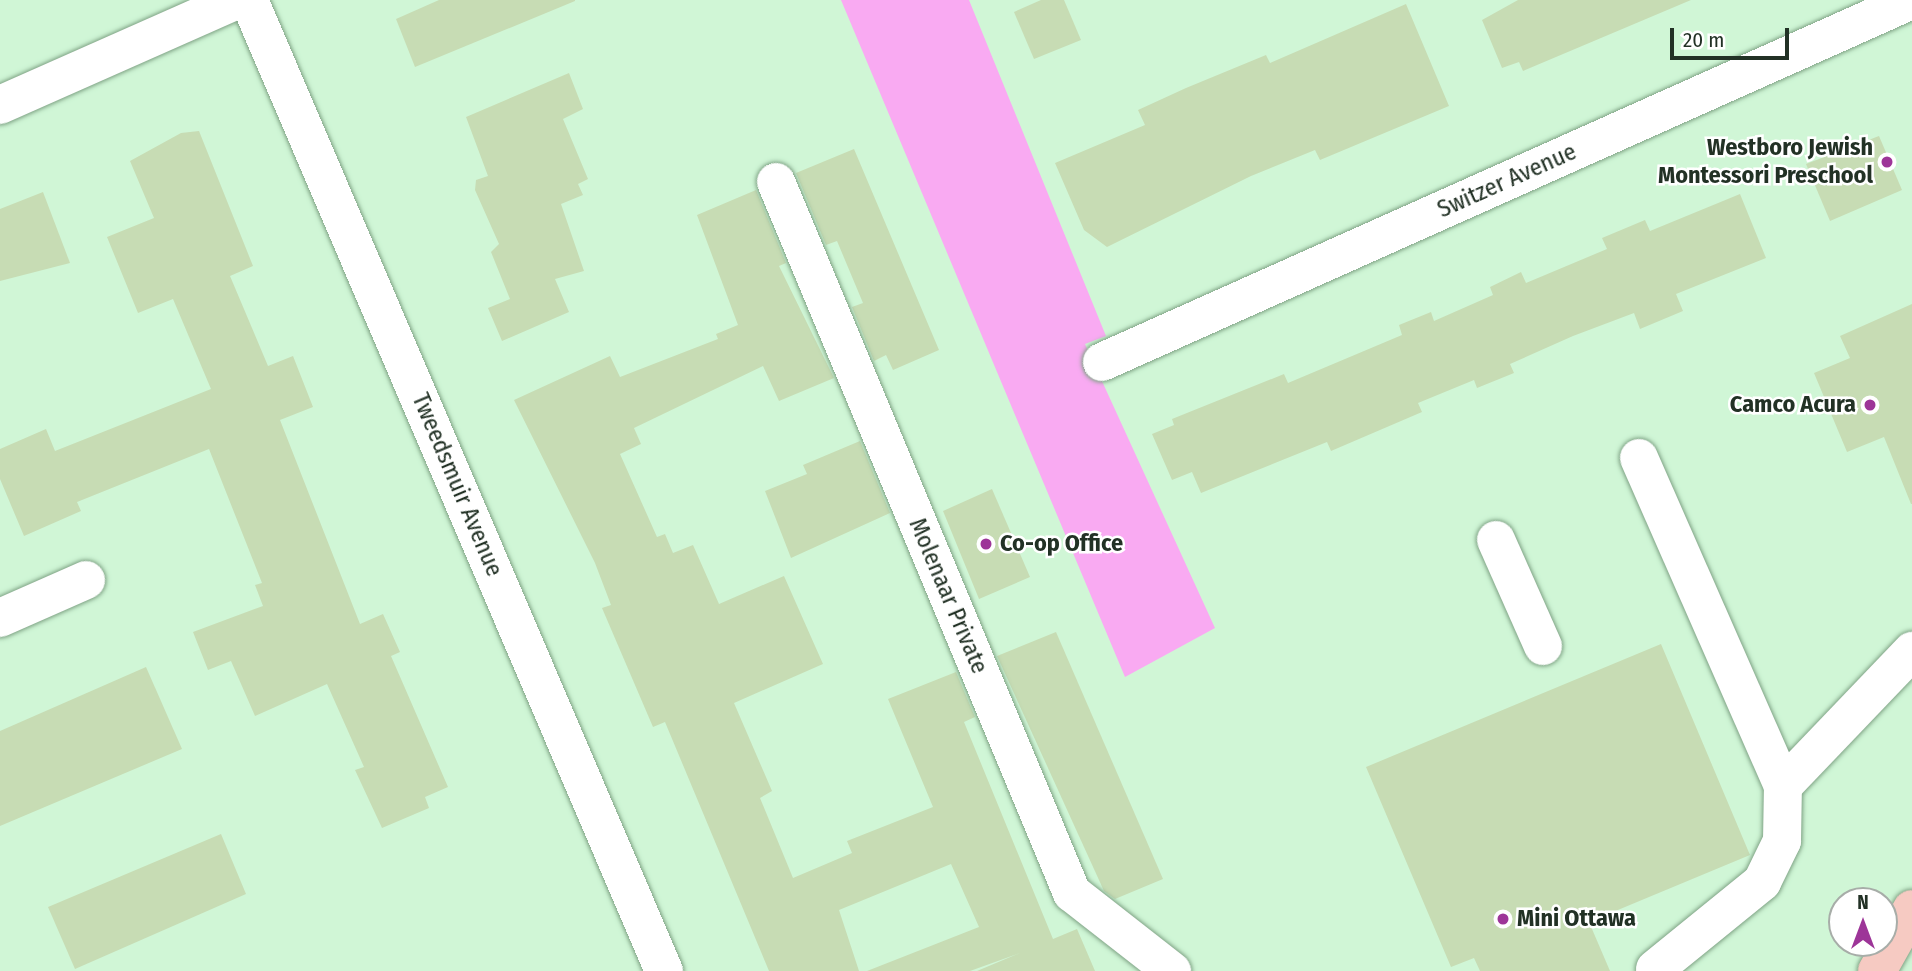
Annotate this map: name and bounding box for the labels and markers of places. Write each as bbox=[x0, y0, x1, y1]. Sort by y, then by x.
place label: Westboro Jewish Montessori Preschool bbox=[1658, 134, 1873, 190]
marker: Westboro Jewish Montessori Preschool bbox=[1879, 154, 1895, 170]
place label: Camco Acura bbox=[1730, 391, 1856, 419]
marker: Camco Acura bbox=[1862, 397, 1878, 413]
place label: Co-op Office bbox=[1000, 530, 1123, 558]
marker: Co-op Office bbox=[978, 536, 994, 552]
place label: Mini Ottawa bbox=[1517, 905, 1636, 933]
marker: Mini Ottawa bbox=[1495, 911, 1511, 927]

